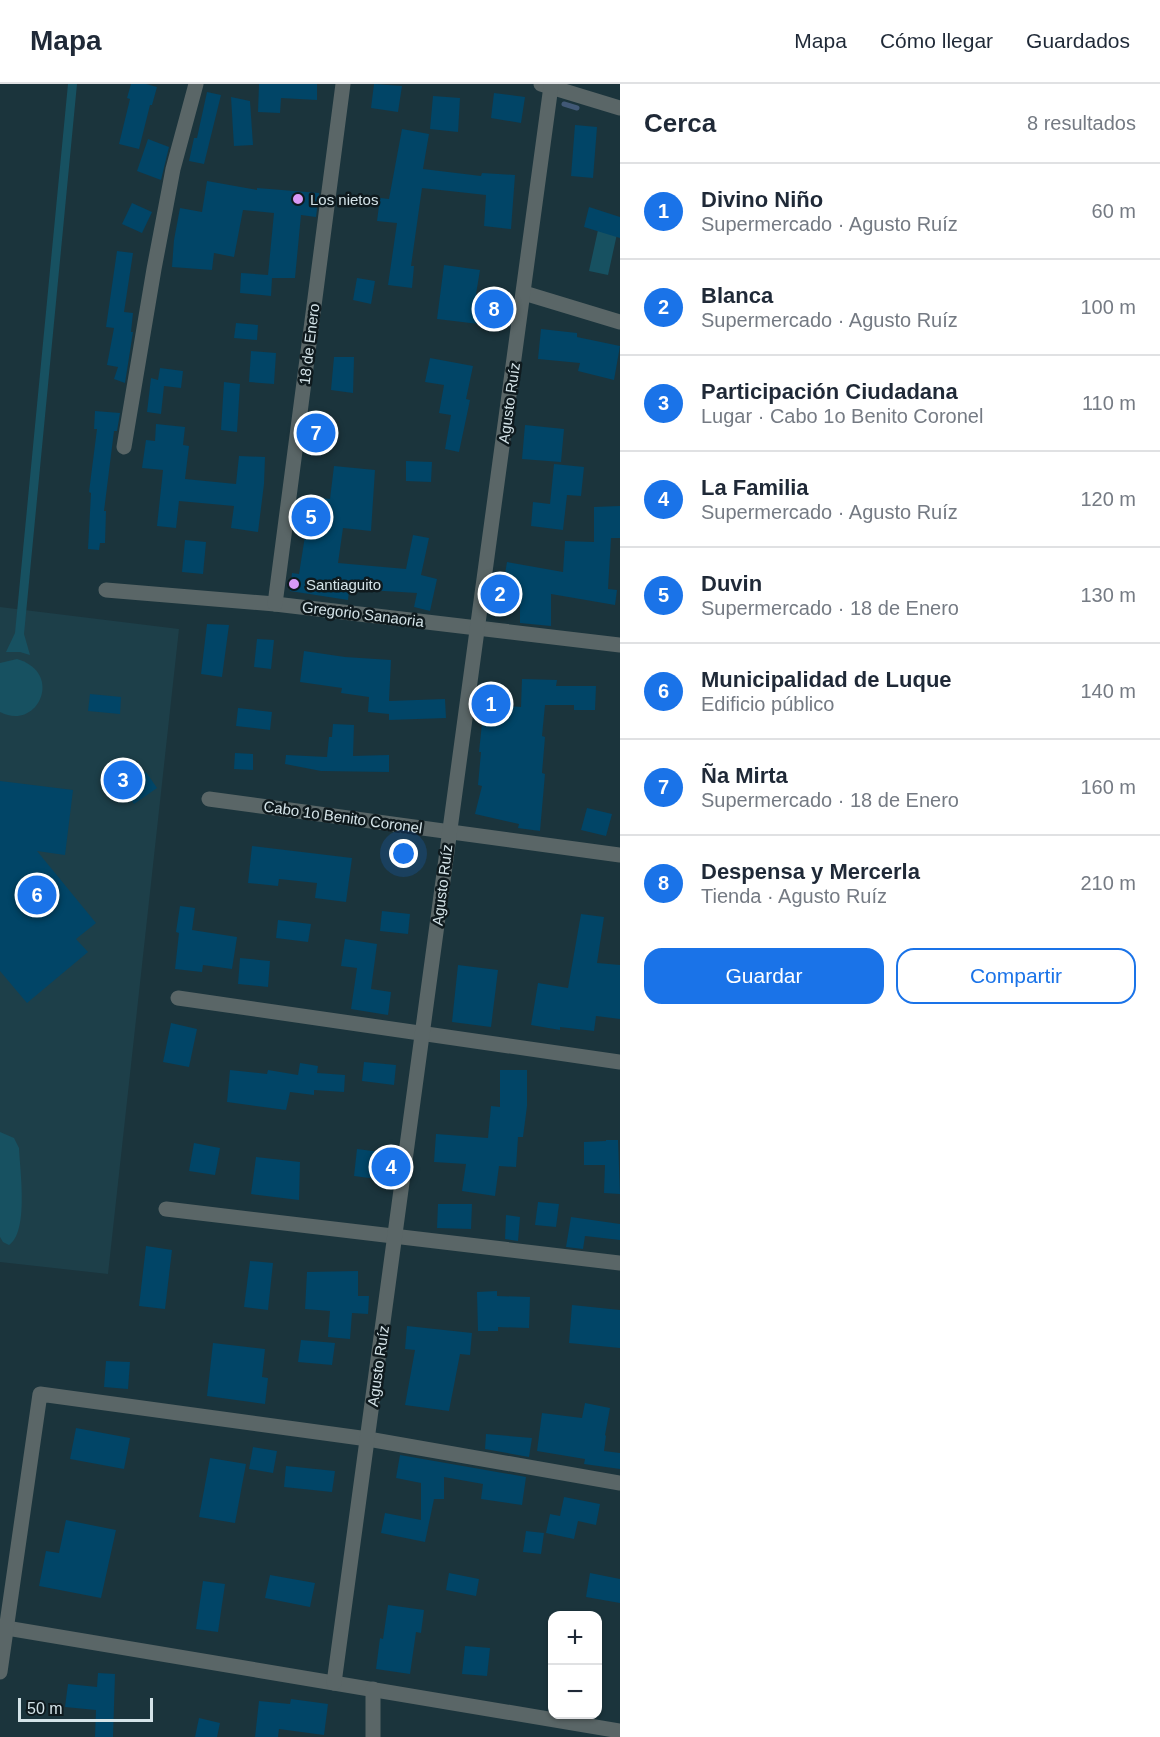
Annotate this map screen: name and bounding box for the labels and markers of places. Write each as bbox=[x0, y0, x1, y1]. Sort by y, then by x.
place label: Los nietos bbox=[310, 191, 378, 208]
marker: Los nietos bbox=[291, 192, 305, 206]
pin: 8 bbox=[474, 286, 514, 332]
pin: 7 bbox=[296, 410, 336, 456]
pin: 5 bbox=[292, 494, 330, 540]
pin: 2 bbox=[480, 572, 520, 616]
place label: Santiaguito bbox=[306, 576, 381, 593]
marker: Santiaguito bbox=[287, 577, 301, 591]
pin: 1 bbox=[472, 682, 510, 726]
pin: 3 bbox=[104, 758, 142, 802]
pin: 6 bbox=[18, 872, 57, 918]
pin: 4 bbox=[372, 1144, 410, 1190]

